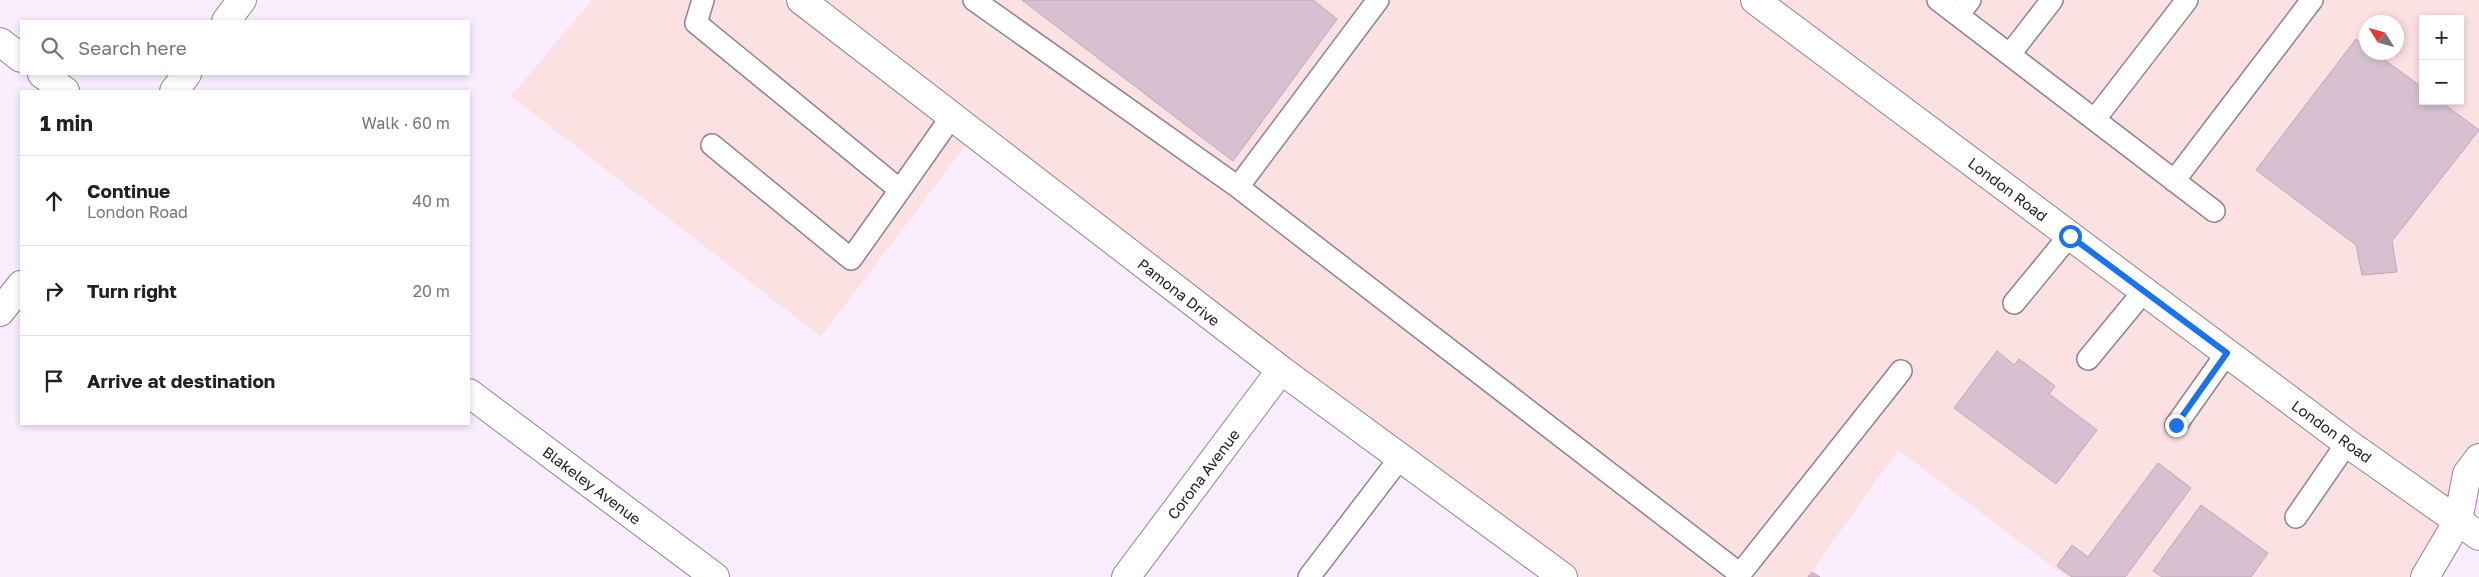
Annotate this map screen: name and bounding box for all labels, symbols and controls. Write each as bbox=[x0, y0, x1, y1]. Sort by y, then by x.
north arrow bbox=[2359, 15, 2404, 60]
map controls bbox=[2419, 15, 2464, 105]
button: + bbox=[2419, 15, 2464, 60]
search box bbox=[20, 20, 470, 75]
icon: search bbox=[38, 34, 66, 62]
text: Search here bbox=[78, 36, 187, 59]
button: − bbox=[2419, 60, 2464, 105]
text: 1 min bbox=[40, 110, 93, 136]
text: Walk · 60 m bbox=[362, 113, 450, 133]
street label: London Road bbox=[1965, 153, 2051, 225]
text: Continue bbox=[87, 179, 170, 202]
icon: ahead bbox=[40, 187, 68, 215]
text: 40 m bbox=[412, 191, 450, 211]
text: London Road bbox=[87, 202, 188, 222]
route start bbox=[2059, 225, 2082, 248]
street label: Pamona Drive bbox=[1134, 254, 1224, 330]
icon: right bbox=[40, 277, 68, 305]
text: Turn right bbox=[87, 279, 177, 302]
text: 20 m bbox=[413, 281, 450, 301]
icon: arrive bbox=[40, 367, 68, 395]
text: Arrive at destination bbox=[87, 369, 275, 392]
street label: London Road bbox=[2288, 396, 2376, 466]
route end bbox=[2165, 414, 2188, 437]
street label: Corona Avenue bbox=[1163, 425, 1243, 523]
street label: Blakeley Avenue bbox=[539, 442, 645, 528]

